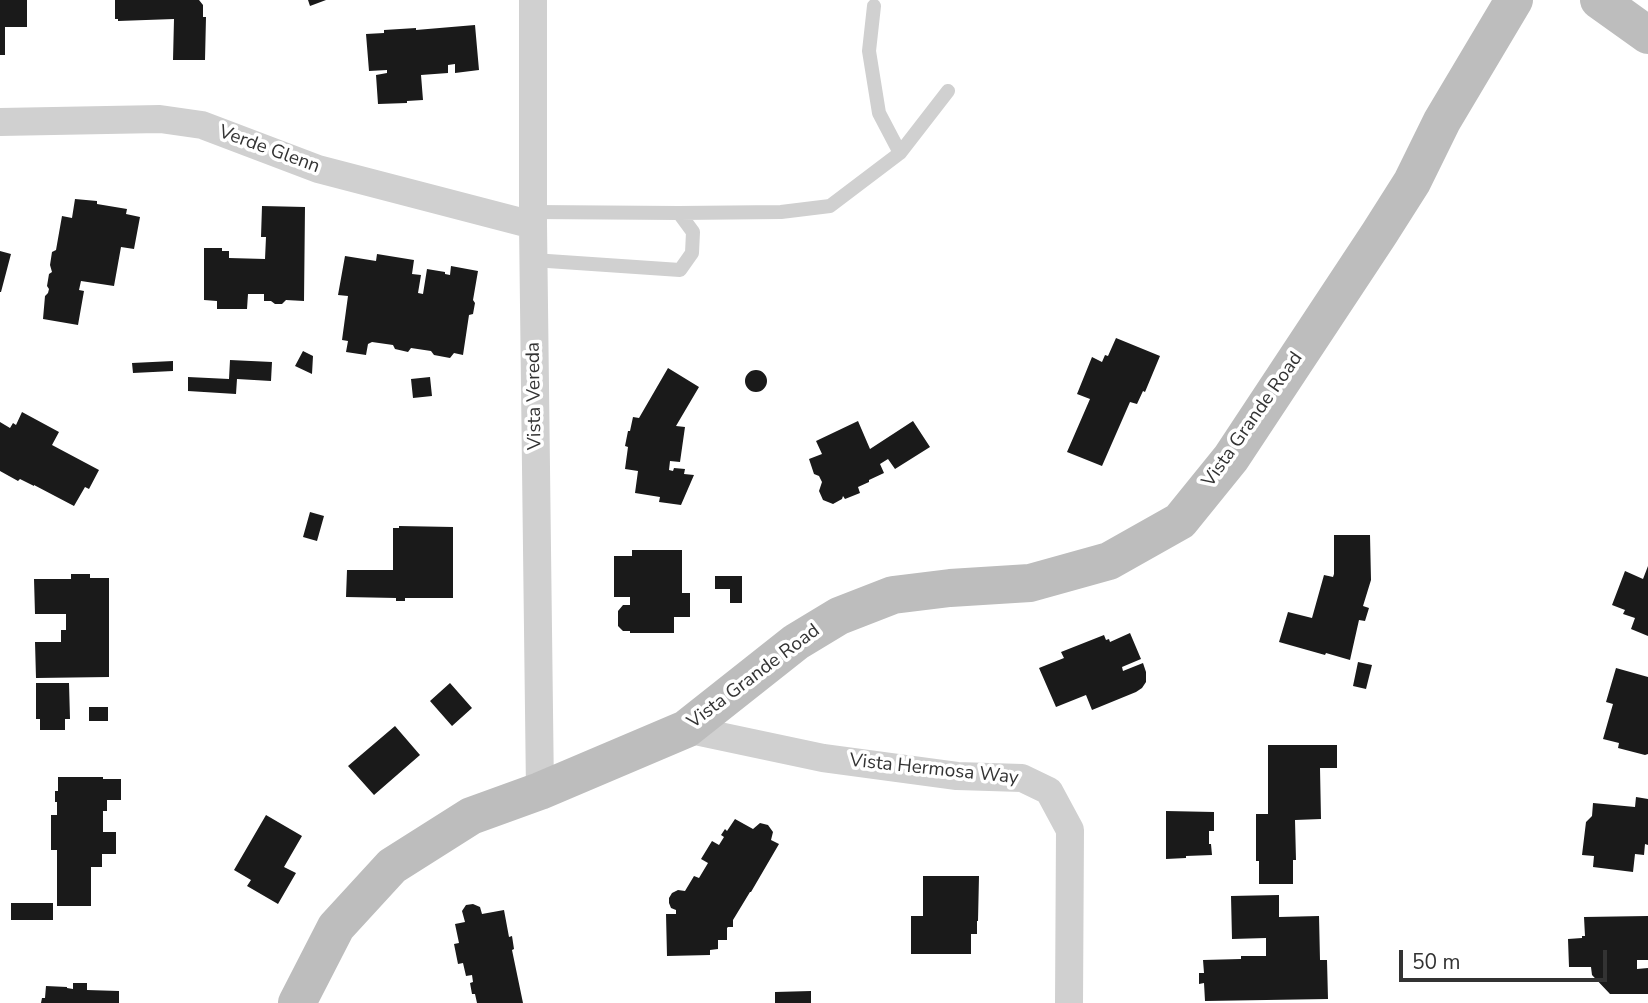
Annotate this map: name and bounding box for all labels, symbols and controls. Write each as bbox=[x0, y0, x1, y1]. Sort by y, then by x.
street label: Verde Glenn bbox=[215, 121, 323, 179]
street label: Vista Vereda bbox=[523, 342, 547, 450]
street label: Vista Grande Road bbox=[1198, 348, 1308, 492]
street label: Vista Grande Road bbox=[683, 620, 825, 734]
street label: Vista Hermosa Way bbox=[848, 750, 1020, 790]
scale bar bbox=[1403, 936, 1611, 980]
text: 50 m bbox=[1412, 948, 1461, 976]

